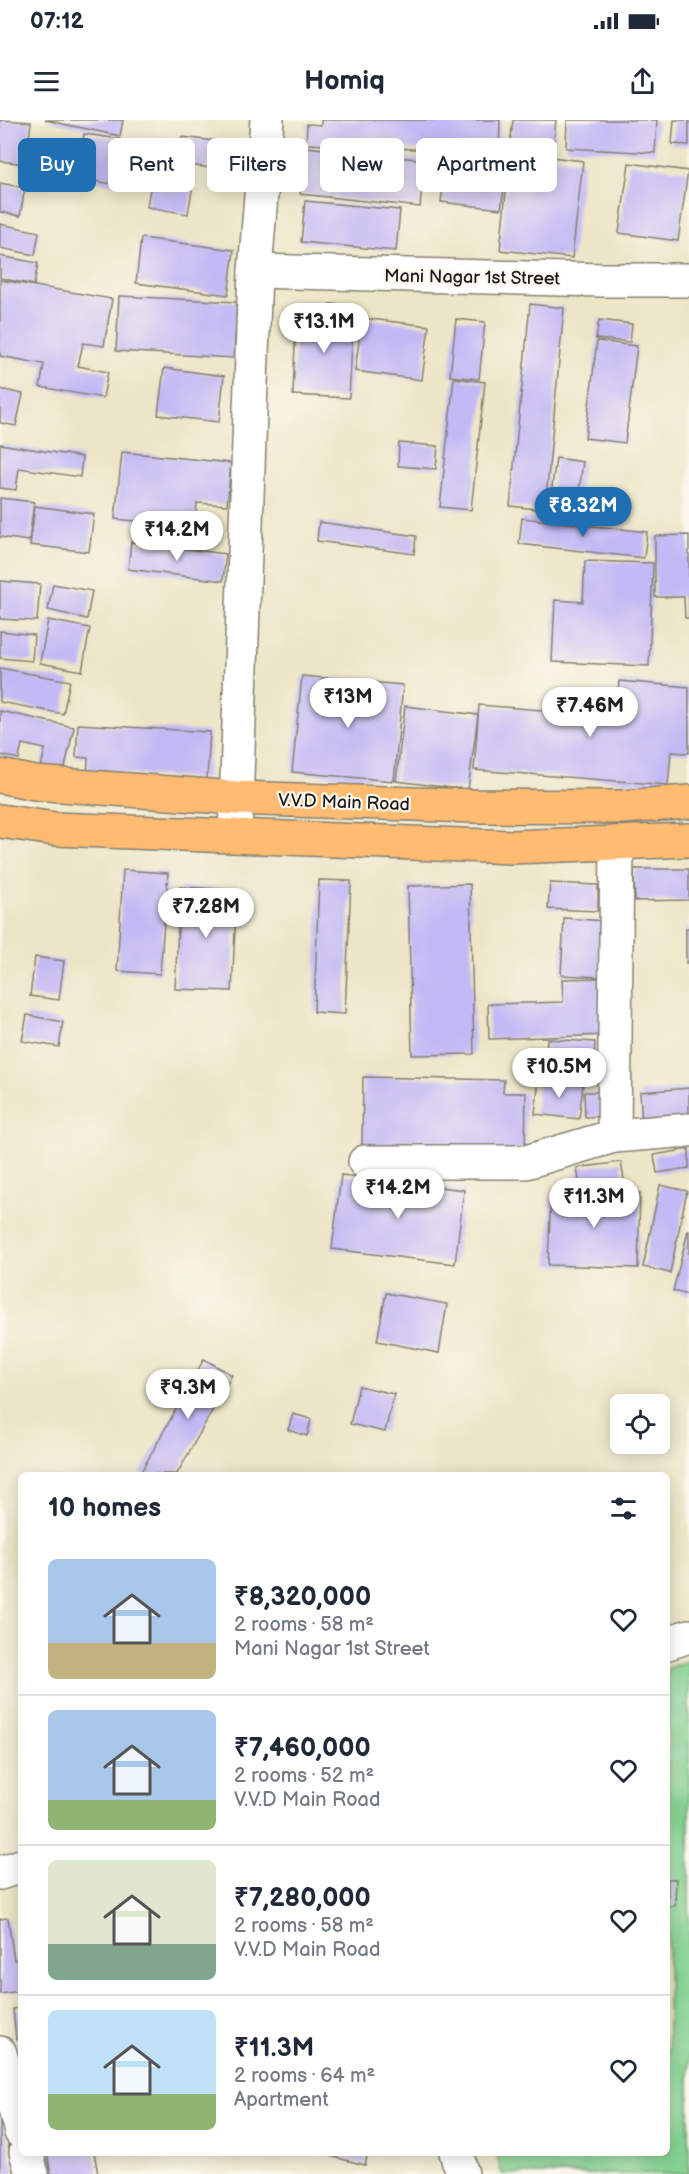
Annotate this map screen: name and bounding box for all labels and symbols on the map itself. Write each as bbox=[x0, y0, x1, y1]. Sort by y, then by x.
street label: Mani Nagar 1st Street bbox=[384, 265, 561, 290]
pin: ₹13.1M bbox=[275, 303, 373, 354]
pin: ₹8.32M bbox=[534, 487, 632, 538]
pin: ₹14.2M bbox=[128, 511, 226, 562]
pin: ₹13M bbox=[312, 678, 384, 729]
pin: ₹7.46M bbox=[541, 687, 639, 738]
street label: V.V.D Main Road bbox=[278, 790, 410, 815]
pin: ₹7.28M bbox=[157, 888, 255, 939]
pin: ₹10.5M bbox=[510, 1048, 608, 1099]
pin: ₹14.2M bbox=[349, 1169, 447, 1220]
pin: ₹11.3M bbox=[545, 1178, 643, 1229]
pin: ₹9.3M bbox=[146, 1369, 230, 1420]

